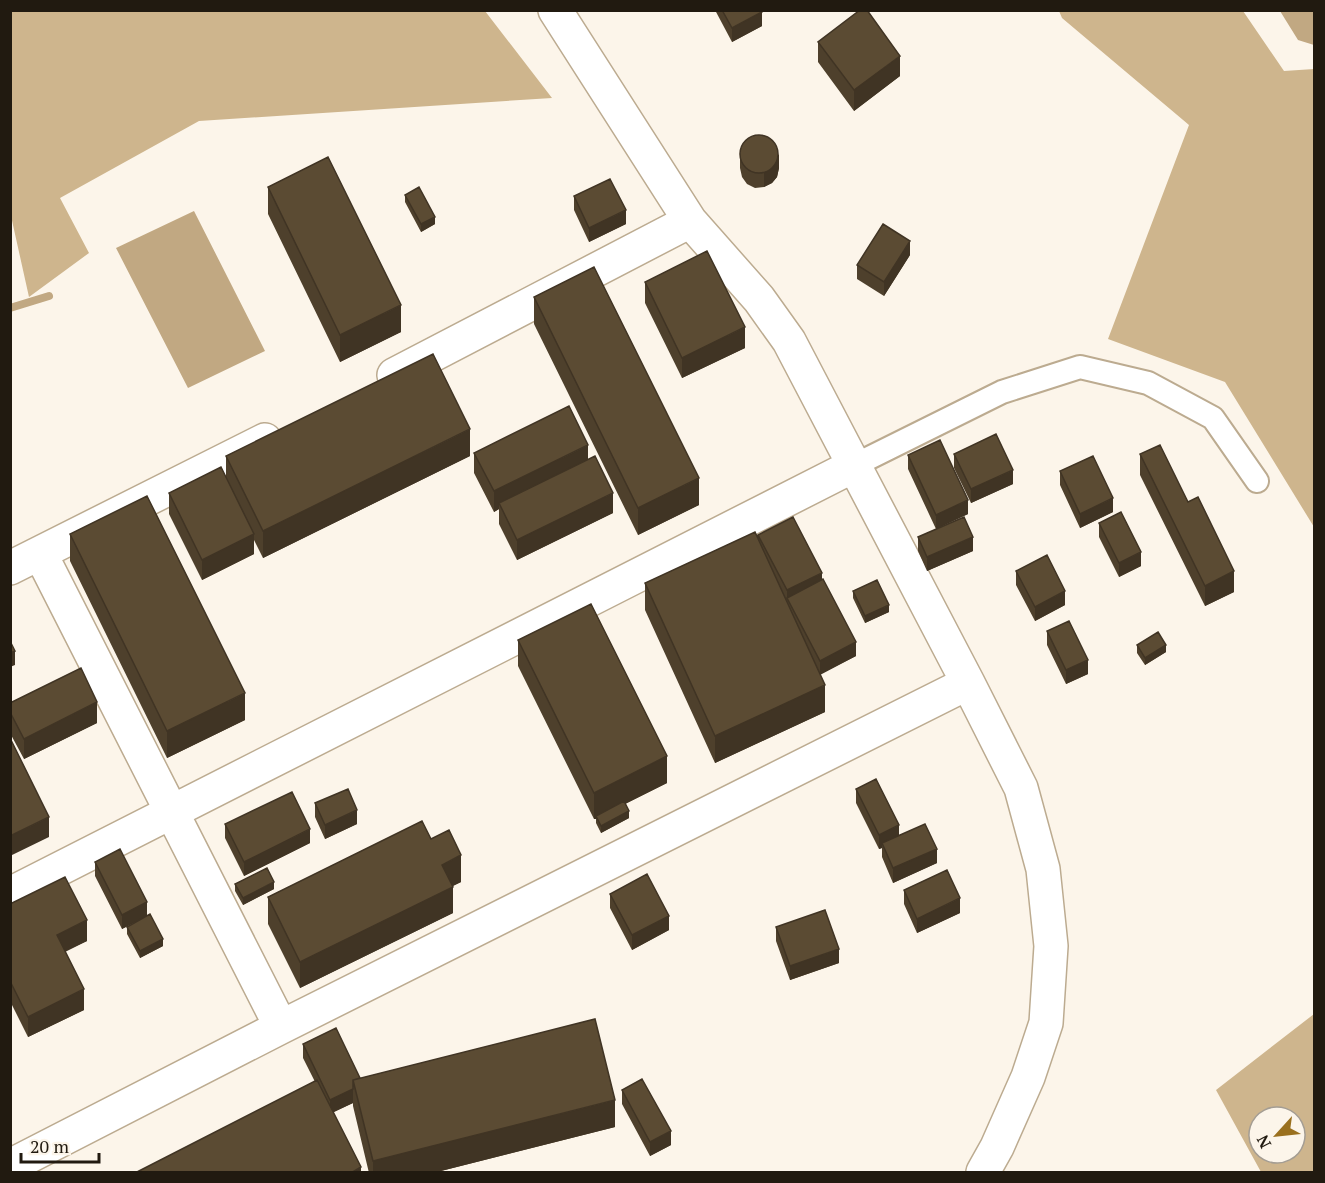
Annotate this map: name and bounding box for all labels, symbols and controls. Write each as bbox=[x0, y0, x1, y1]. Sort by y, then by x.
north arrow bbox=[1247, 1105, 1307, 1165]
scale bar bbox=[21, 1126, 99, 1164]
text: N bbox=[1251, 1131, 1276, 1152]
text: 20 m bbox=[30, 1134, 70, 1158]

